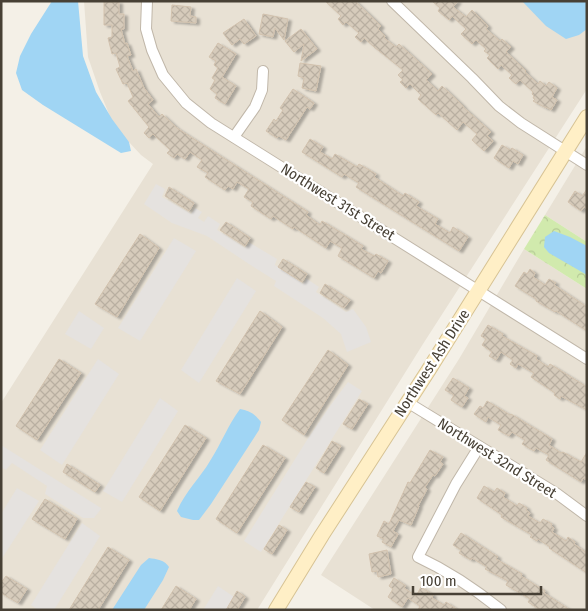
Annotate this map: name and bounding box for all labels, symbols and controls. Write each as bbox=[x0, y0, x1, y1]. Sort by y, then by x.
street label: Northwest 31st Street bbox=[278, 160, 398, 244]
street label: Northwest Ash Drive bbox=[391, 306, 473, 420]
street label: Northwest 32nd Street bbox=[434, 414, 560, 502]
scale bar bbox=[413, 564, 540, 596]
text: 100 m bbox=[420, 572, 457, 590]

